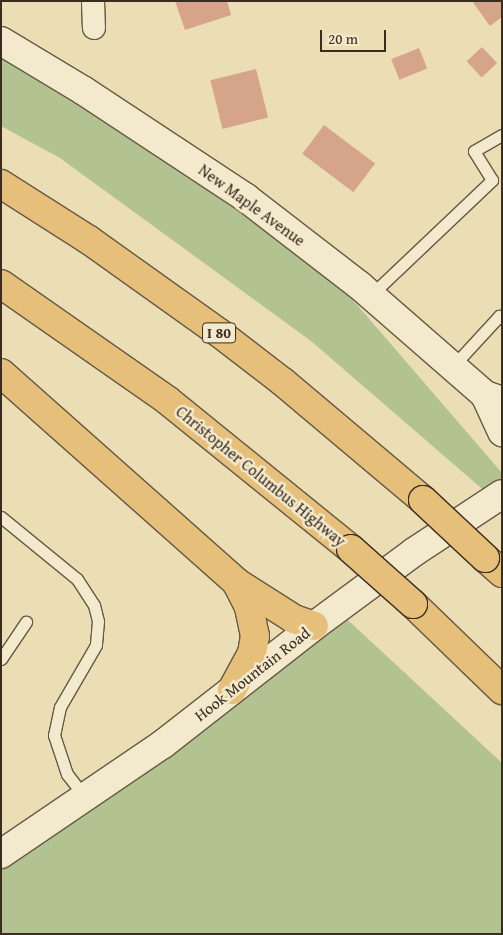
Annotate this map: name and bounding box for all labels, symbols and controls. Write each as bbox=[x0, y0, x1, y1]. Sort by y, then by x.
scale bar bbox=[323, 20, 389, 52]
text: 20 m bbox=[328, 28, 358, 49]
street label: New Maple Avenue bbox=[195, 160, 309, 250]
road number: I 80 bbox=[202, 320, 236, 346]
street label: Christopher Columbus Highway bbox=[172, 402, 350, 550]
street label: Hook Mountain Road bbox=[190, 623, 314, 725]

